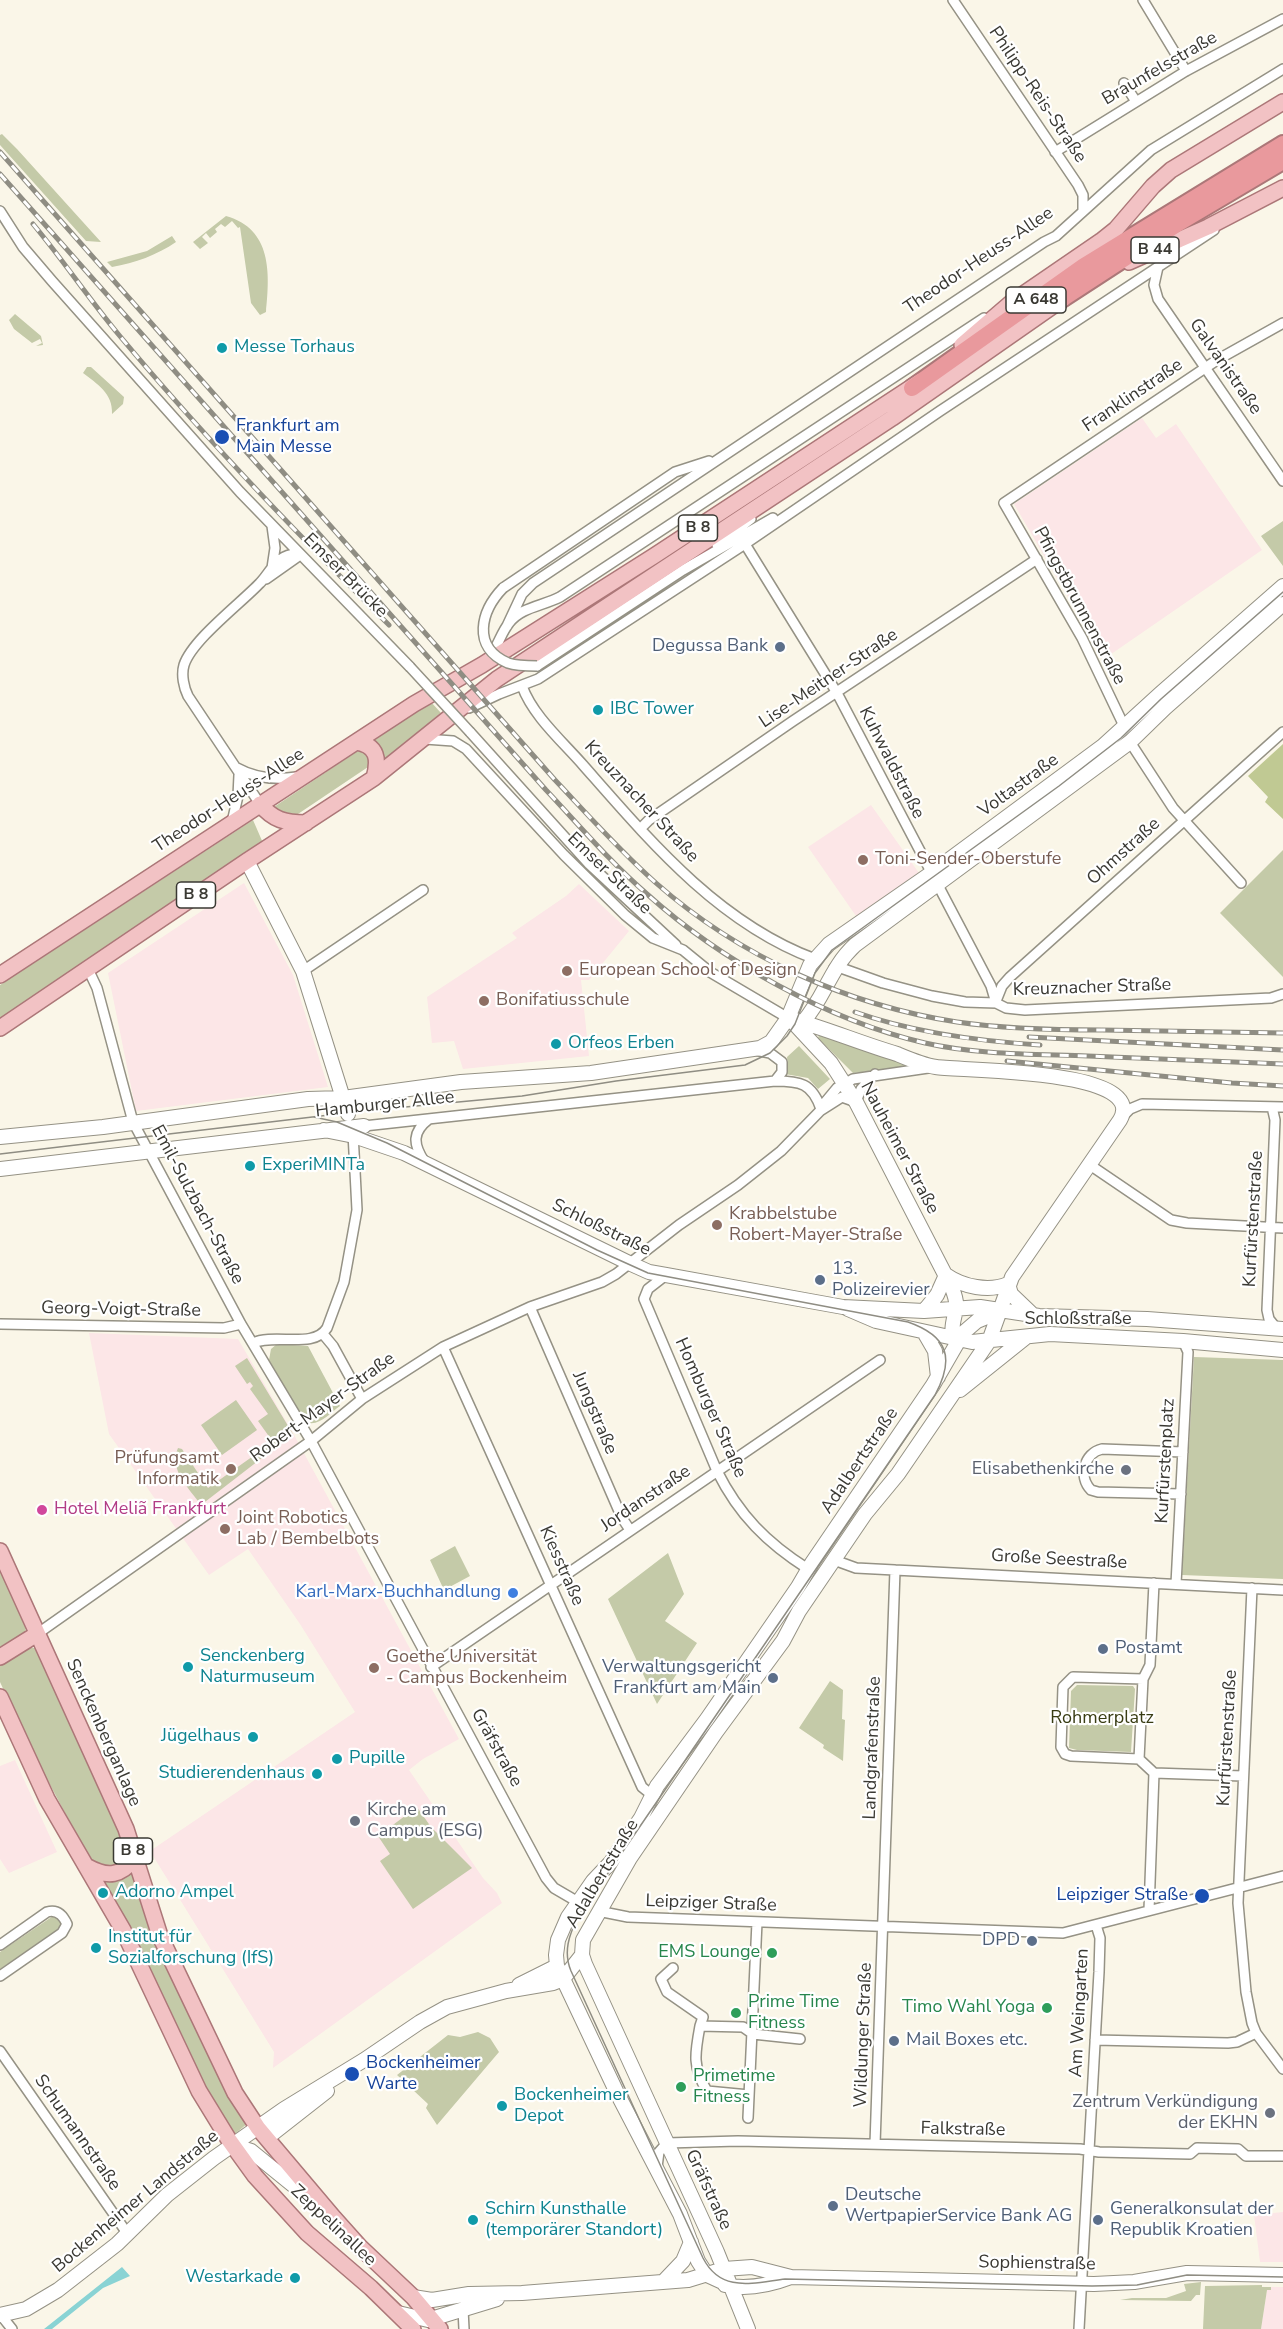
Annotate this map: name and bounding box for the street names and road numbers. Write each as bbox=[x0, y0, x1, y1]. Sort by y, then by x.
street label: Philipp-Reis-Straße bbox=[983, 23, 1091, 167]
street label: Braunfelsstraße bbox=[1099, 27, 1221, 111]
street label: Theodor-Heuss-Allee bbox=[900, 203, 1058, 319]
road number: B 44 bbox=[1131, 237, 1179, 263]
road number: A 648 bbox=[1006, 287, 1066, 313]
street label: Galvanistraße bbox=[1184, 315, 1266, 419]
street label: Franklinstraße bbox=[1079, 355, 1187, 437]
road number: B 8 bbox=[678, 515, 718, 541]
street label: Pfingstbrunnenstraße bbox=[1028, 523, 1130, 689]
street label: Emser Brücke bbox=[298, 529, 392, 623]
street label: Lise-Meitner-Straße bbox=[756, 625, 902, 733]
street label: Kuhwaldstraße bbox=[853, 703, 929, 823]
street label: Kreuznacher Straße bbox=[579, 737, 703, 867]
street label: Theodor-Heuss-Allee bbox=[149, 744, 309, 858]
street label: Voltastraße bbox=[975, 750, 1063, 822]
street label: Ohmstraße bbox=[1083, 814, 1165, 890]
street label: Emser Straße bbox=[562, 828, 656, 920]
road number: B 8 bbox=[176, 882, 216, 908]
street label: Kreuznacher Straße bbox=[1012, 974, 1172, 1002]
street label: Nauheimer Straße bbox=[855, 1078, 943, 1218]
street label: Hamburger Allee bbox=[314, 1087, 456, 1123]
street label: Emil-Sulzbach-Straße bbox=[146, 1122, 248, 1288]
street label: Kurfürstenstraße bbox=[1240, 1150, 1268, 1288]
street label: Schloßstraße bbox=[548, 1195, 654, 1261]
street label: Georg-Voigt-Straße bbox=[41, 1298, 201, 1322]
street label: Schloßstraße bbox=[1024, 1309, 1132, 1331]
street label: Homburger Straße bbox=[669, 1335, 751, 1481]
street label: Robert-Mayer-Straße bbox=[247, 1348, 399, 1468]
street label: Jungstraße bbox=[567, 1368, 621, 1458]
street label: Kurfürstenplatz bbox=[1152, 1398, 1180, 1524]
street label: Adalbertstraße bbox=[817, 1404, 903, 1518]
street label: Jordanstraße bbox=[597, 1461, 695, 1537]
street label: Kiesstraße bbox=[534, 1523, 588, 1609]
street label: Große Seestraße bbox=[990, 1546, 1128, 1574]
street label: Senckenberganlage bbox=[61, 1656, 145, 1810]
street label: Kurfürstenstraße bbox=[1214, 1669, 1242, 1807]
street label: Landgrafenstraße bbox=[860, 1676, 886, 1820]
street label: Gräfstraße bbox=[466, 1705, 526, 1791]
street label: Adalbertstraße bbox=[562, 1816, 644, 1932]
road number: B 8 bbox=[114, 1838, 152, 1864]
street label: Leipziger Straße bbox=[645, 1891, 777, 1917]
street label: Am Weingarten bbox=[1066, 1948, 1094, 2078]
street label: Wildunger Straße bbox=[851, 1962, 877, 2108]
street label: Schumannstraße bbox=[29, 2071, 125, 2195]
street label: Falkstraße bbox=[921, 2118, 1005, 2142]
street label: Bockenheimer Landstraße bbox=[48, 2126, 224, 2278]
street label: Gräfstraße bbox=[680, 2146, 736, 2234]
street label: Zeppelinallee bbox=[286, 2181, 380, 2271]
street label: Sophienstraße bbox=[978, 2252, 1096, 2276]

